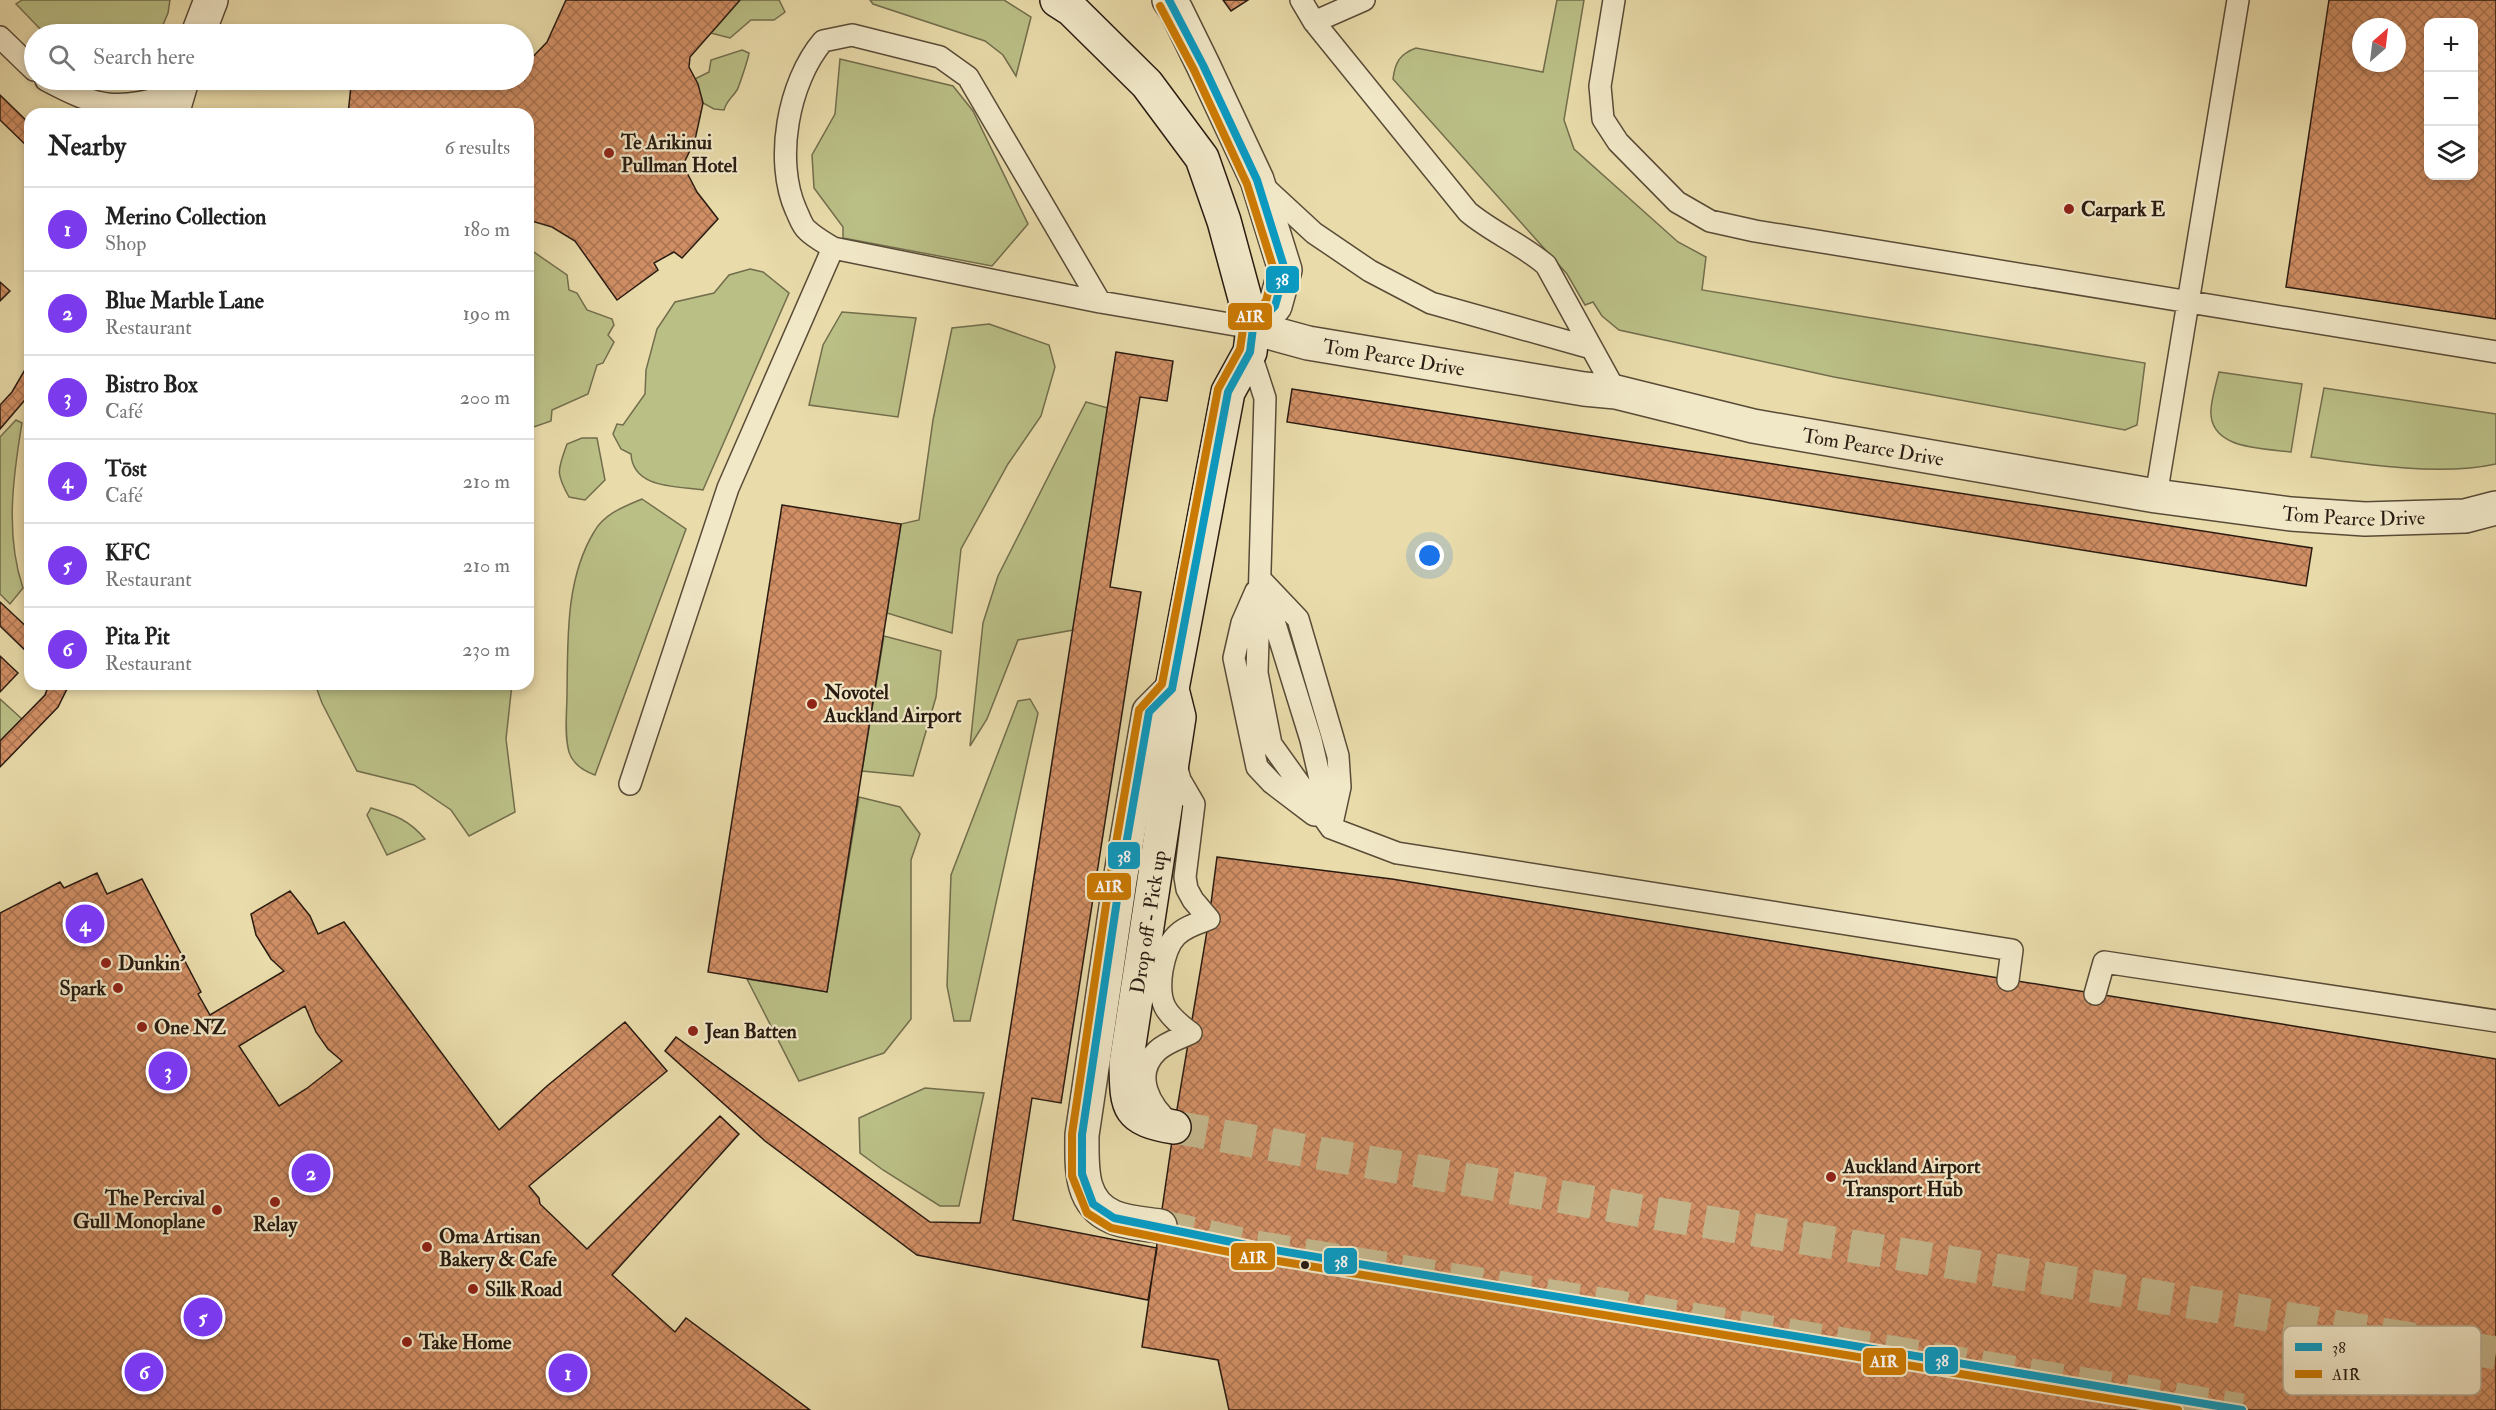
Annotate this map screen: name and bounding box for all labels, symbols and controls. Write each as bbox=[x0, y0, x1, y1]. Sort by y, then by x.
north arrow bbox=[2352, 18, 2406, 72]
map controls bbox=[2424, 18, 2478, 180]
button: + bbox=[2424, 18, 2478, 72]
search box bbox=[24, 24, 534, 90]
icon: search bbox=[45, 41, 78, 74]
text: Search here bbox=[93, 43, 195, 71]
button: − bbox=[2424, 72, 2478, 126]
button: layers bbox=[2424, 126, 2478, 180]
place label: Te Arikinui Pullman Hotel bbox=[620, 130, 738, 178]
text: Nearby bbox=[48, 131, 126, 163]
text: 6 results bbox=[444, 135, 510, 160]
marker: Te Arikinui Pullman Hotel bbox=[602, 146, 616, 160]
place label: Carpark E bbox=[2081, 197, 2166, 223]
marker: Carpark E bbox=[2062, 202, 2076, 216]
text: Merino Collection bbox=[105, 203, 266, 231]
text: 1 bbox=[64, 217, 71, 242]
text: 180 m bbox=[463, 217, 510, 242]
text: Shop bbox=[105, 231, 146, 256]
line badge: 38 bbox=[1265, 265, 1300, 294]
text: 38 bbox=[1275, 270, 1289, 290]
text: Blue Marble Lane bbox=[105, 287, 264, 315]
text: 2 bbox=[62, 301, 73, 326]
text: 190 m bbox=[463, 301, 510, 326]
line badge: AIR bbox=[1227, 302, 1273, 331]
text: AIR bbox=[1235, 307, 1266, 327]
text: Restaurant bbox=[105, 315, 192, 340]
street label: Tom Pearce Drive bbox=[1321, 334, 1466, 382]
text: Bistro Box bbox=[105, 371, 198, 399]
text: 3 bbox=[64, 385, 71, 410]
text: 200 m bbox=[460, 385, 510, 410]
text: Café bbox=[105, 399, 143, 424]
street label: Tom Pearce Drive bbox=[1800, 423, 1946, 472]
text: Tōst bbox=[105, 455, 147, 483]
text: 4 bbox=[62, 469, 73, 494]
text: 210 m bbox=[463, 469, 510, 494]
text: Café bbox=[105, 483, 143, 508]
street label: Tom Pearce Drive bbox=[2280, 501, 2426, 532]
text: KFC bbox=[105, 539, 150, 567]
your location bbox=[1415, 541, 1444, 570]
text: 5 bbox=[63, 553, 72, 578]
text: 210 m bbox=[463, 553, 510, 578]
text: Restaurant bbox=[105, 567, 192, 592]
text: Pita Pit bbox=[105, 623, 170, 651]
text: 6 bbox=[62, 637, 73, 662]
text: 230 m bbox=[462, 637, 510, 662]
text: Restaurant bbox=[105, 651, 192, 676]
place label: Novotel Auckland Airport bbox=[823, 680, 962, 729]
marker: Novotel Auckland Airport bbox=[805, 697, 819, 711]
line badge: 38 bbox=[1107, 841, 1141, 870]
text: 38 bbox=[1117, 847, 1131, 867]
street label: Drop off - Pick up bbox=[1125, 849, 1173, 996]
line badge: AIR bbox=[1086, 872, 1132, 901]
text: AIR bbox=[1094, 877, 1125, 897]
pin: 4 bbox=[66, 902, 104, 946]
place label: Dunkin' bbox=[118, 951, 186, 976]
marker: Dunkin' bbox=[99, 956, 113, 970]
place label: Spark bbox=[60, 976, 106, 1002]
marker: Spark bbox=[111, 981, 125, 995]
place label: One NZ bbox=[154, 1015, 226, 1040]
place label: Jean Batten bbox=[704, 1019, 798, 1044]
marker: One NZ bbox=[135, 1020, 149, 1034]
marker: Jean Batten bbox=[686, 1024, 700, 1038]
pin: 3 bbox=[148, 1048, 188, 1094]
pin: 2 bbox=[292, 1150, 330, 1196]
place label: Auckland Airport Transport Hub bbox=[1842, 1154, 1981, 1203]
marker: Auckland Airport Transport Hub bbox=[1824, 1170, 1838, 1184]
place label: The Percival Gull Monoplane bbox=[73, 1186, 206, 1235]
marker: Relay bbox=[268, 1195, 282, 1209]
marker: The Percival Gull Monoplane bbox=[210, 1203, 224, 1217]
place label: Relay bbox=[253, 1212, 298, 1238]
place label: Oma Artisan Bakery & Cafe bbox=[439, 1224, 558, 1273]
marker: Oma Artisan Bakery & Cafe bbox=[420, 1240, 434, 1254]
line badge: AIR bbox=[1230, 1242, 1276, 1271]
line badge: 38 bbox=[1323, 1247, 1358, 1275]
text: AIR bbox=[1238, 1248, 1269, 1268]
text: 38 bbox=[1334, 1252, 1348, 1272]
unlabelled marker bbox=[1299, 1259, 1311, 1271]
place label: Silk Road bbox=[485, 1277, 562, 1302]
marker: Silk Road bbox=[466, 1282, 480, 1296]
pin: 5 bbox=[184, 1294, 222, 1340]
legend bbox=[2283, 1326, 2481, 1395]
place label: Take Home bbox=[418, 1330, 512, 1355]
marker: Take Home bbox=[400, 1335, 414, 1349]
text: 38 bbox=[2332, 1338, 2346, 1358]
line badge: 38 bbox=[1924, 1346, 1959, 1375]
line badge: AIR bbox=[1862, 1347, 1907, 1376]
pin: 6 bbox=[124, 1350, 164, 1394]
pin: 1 bbox=[548, 1350, 588, 1396]
text: 38 bbox=[1935, 1351, 1949, 1371]
text: AIR bbox=[1869, 1352, 1900, 1372]
text: AIR bbox=[2331, 1365, 2361, 1385]

